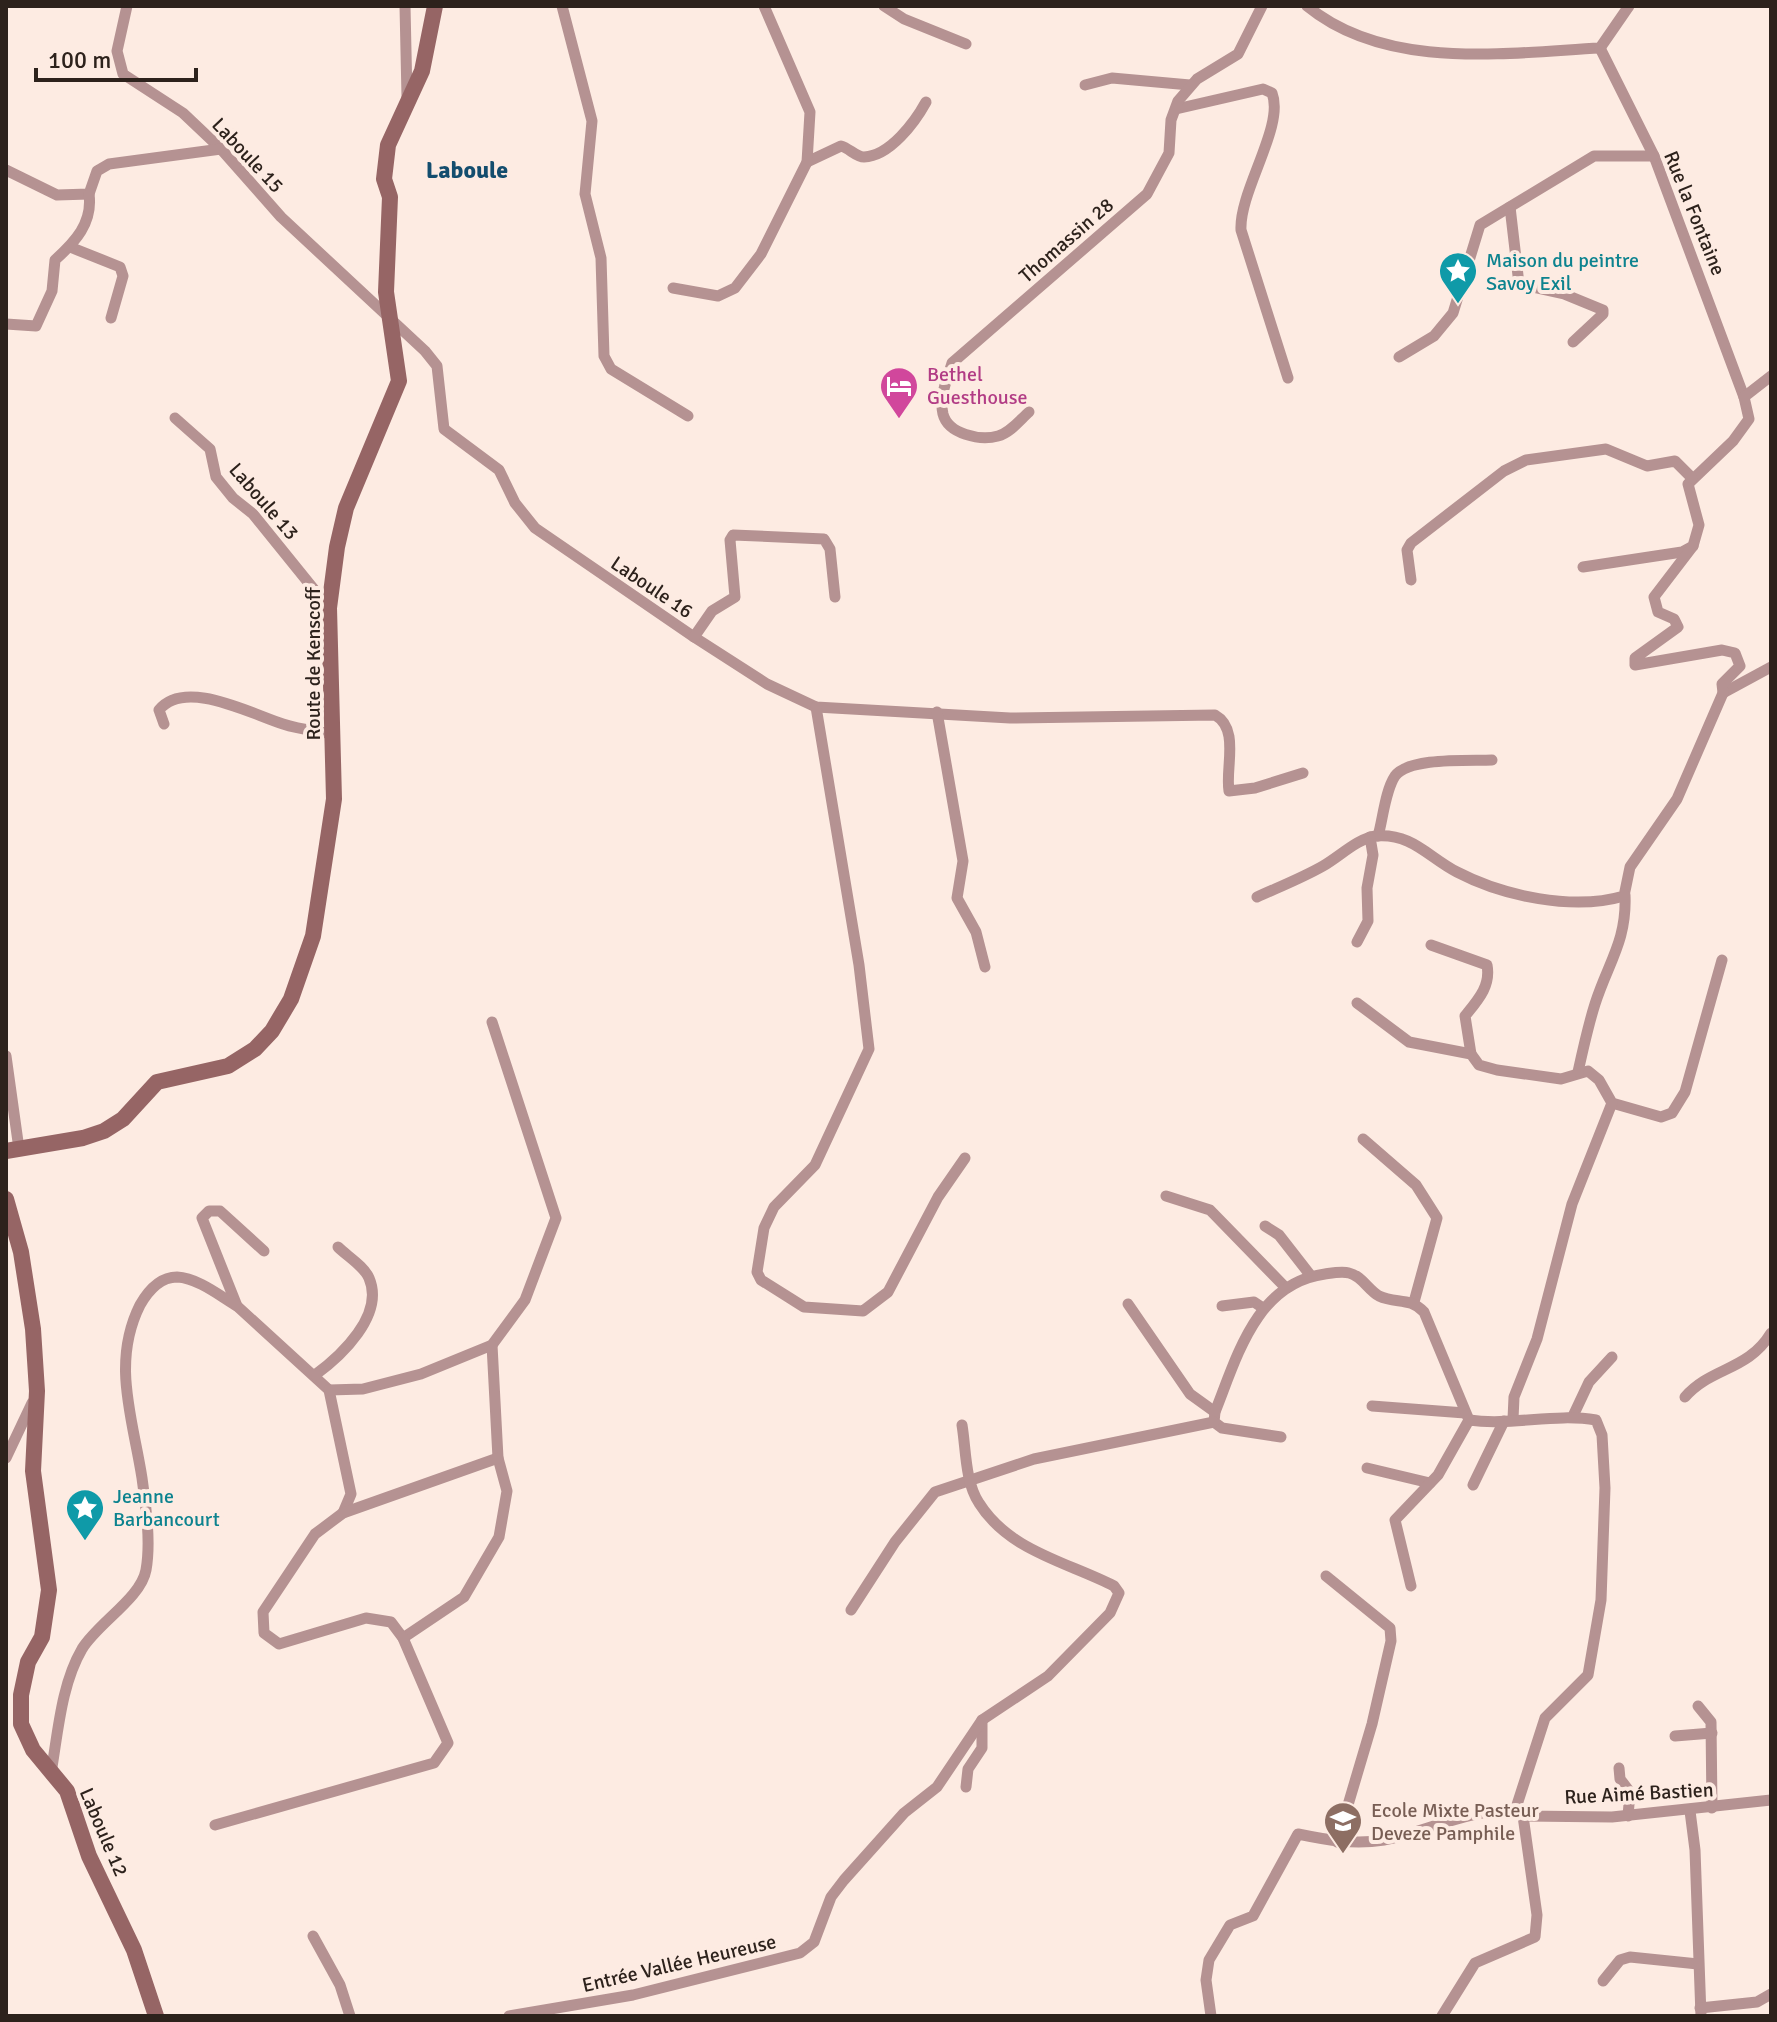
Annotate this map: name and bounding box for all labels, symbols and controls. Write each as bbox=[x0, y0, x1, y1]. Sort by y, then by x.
scale bar bbox=[36, 32, 196, 82]
text: 100 m bbox=[48, 45, 111, 75]
street label: Laboule 15 bbox=[206, 112, 289, 198]
street label: Rue la Fontaine bbox=[1658, 147, 1731, 279]
district label: Laboule bbox=[426, 155, 508, 185]
street label: Thomassin 28 bbox=[1014, 193, 1119, 288]
place label: Maison du peintre Savoy Exil bbox=[1486, 248, 1639, 296]
place icon: Maison du peintre Savoy Exil bbox=[1437, 250, 1479, 305]
place label: Bethel Guesthouse bbox=[927, 362, 1028, 410]
hotel icon: Bethel Guesthouse bbox=[878, 365, 920, 420]
street label: Laboule 13 bbox=[223, 458, 304, 545]
street label: Laboule 16 bbox=[606, 551, 698, 624]
street label: Route de Kenscoff bbox=[301, 586, 326, 740]
place label: Jeanne Barbancourt bbox=[113, 1484, 220, 1532]
place icon: Jeanne Barbancourt bbox=[64, 1487, 106, 1542]
street label: Rue Aimé Bastien bbox=[1564, 1777, 1714, 1810]
street label: Laboule 12 bbox=[74, 1784, 133, 1880]
place label: Ecole Mixte Pasteur Deveze Pamphile bbox=[1371, 1798, 1539, 1846]
school or university icon: Ecole Mixte Pasteur Deveze Pamphile bbox=[1322, 1800, 1364, 1855]
street label: Entrée Vallée Heureuse bbox=[580, 1929, 779, 1998]

